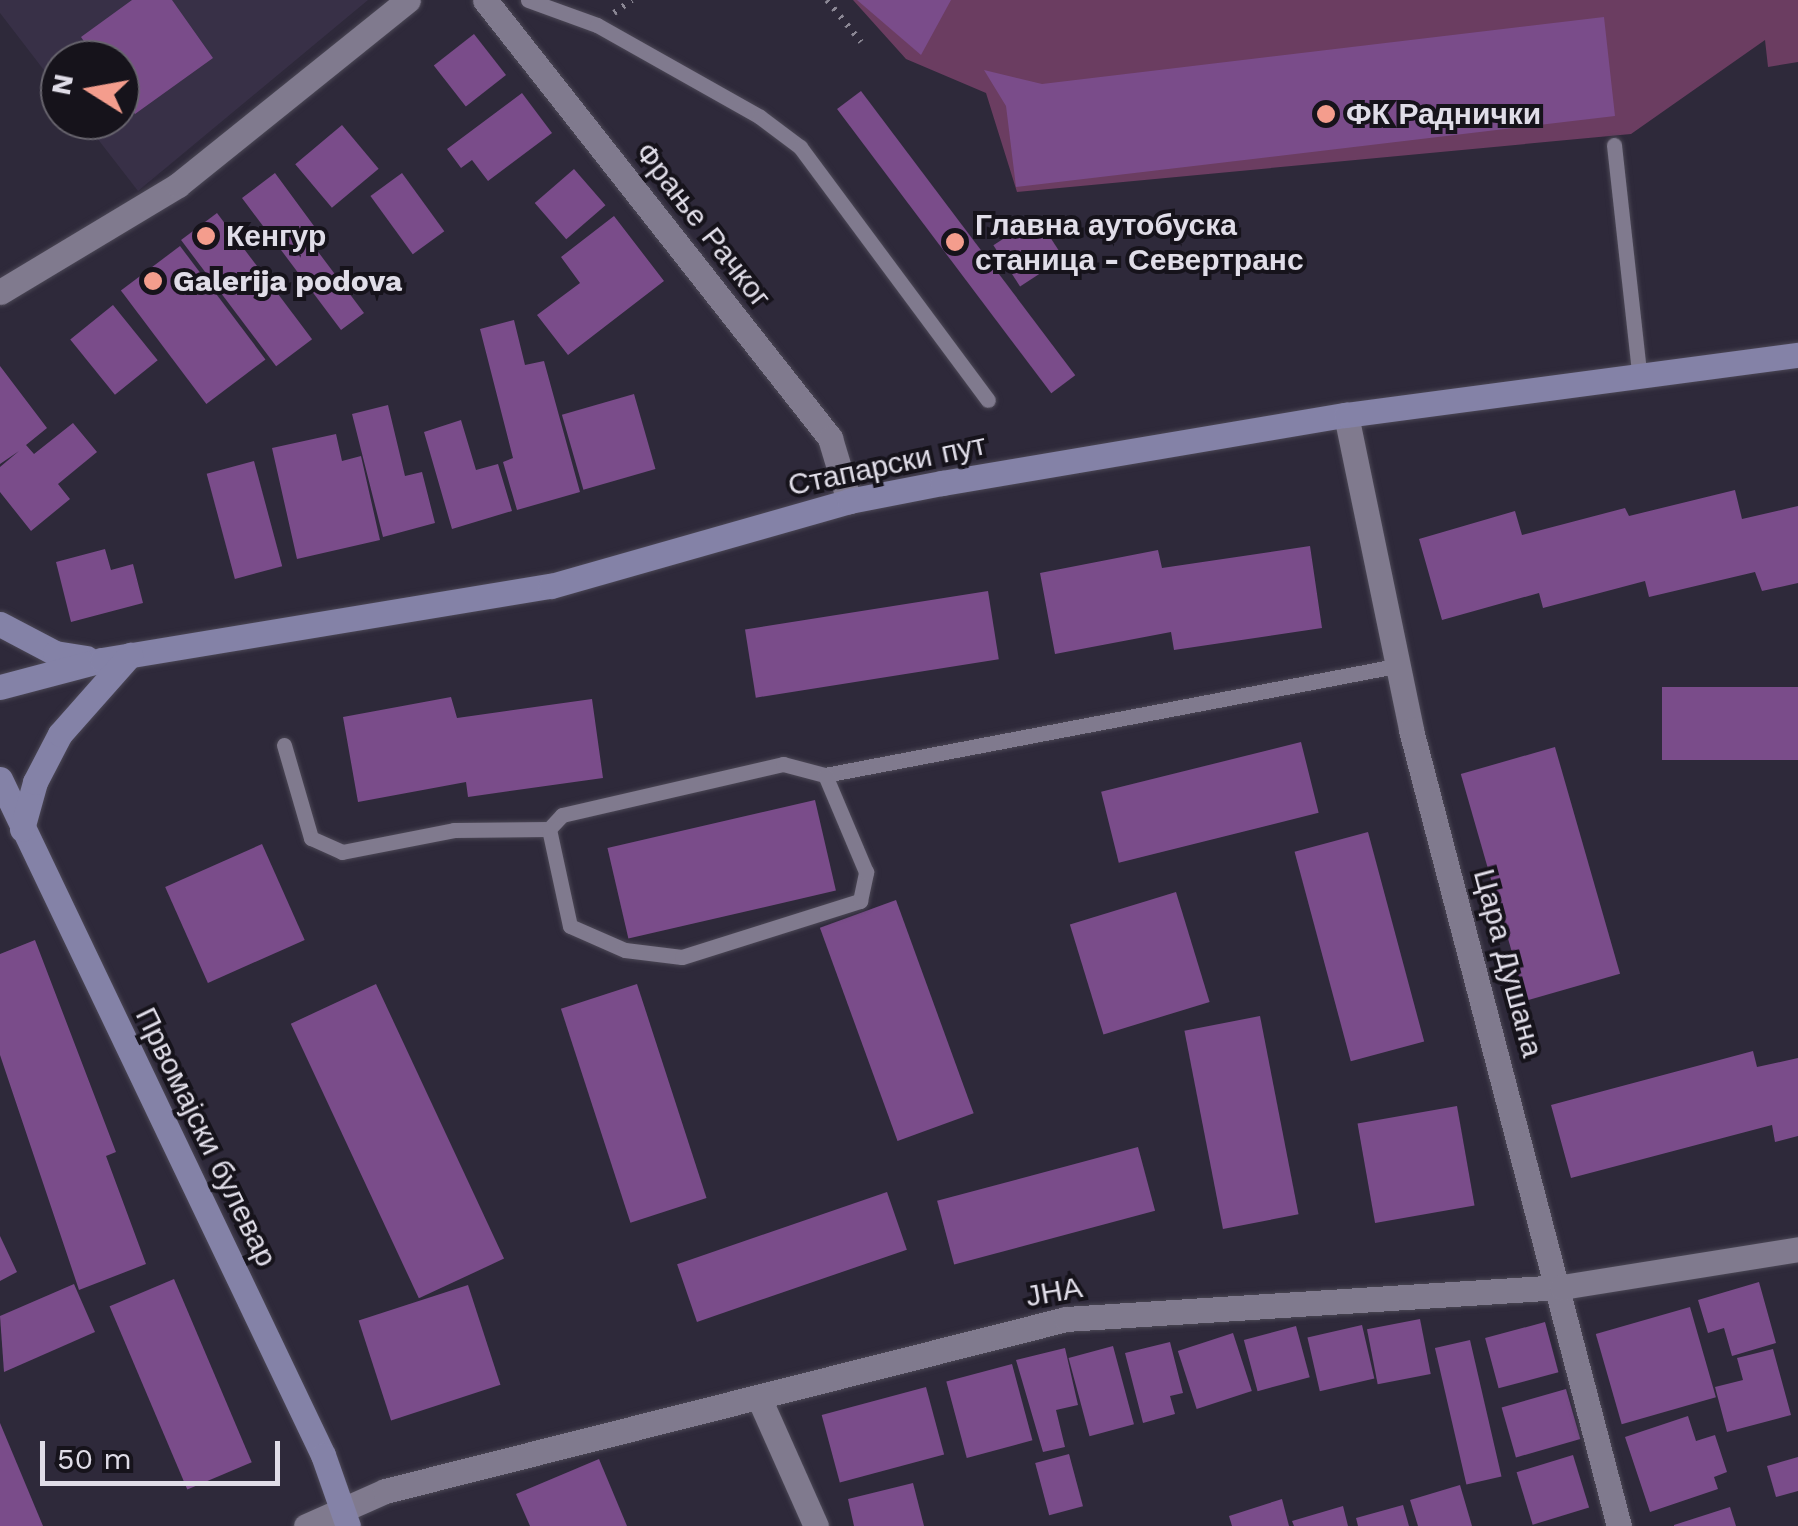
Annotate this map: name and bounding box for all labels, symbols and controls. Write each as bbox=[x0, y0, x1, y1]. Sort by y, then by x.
north arrow bbox=[40, 40, 140, 140]
text: N bbox=[44, 71, 80, 98]
place label: ФК Раднички bbox=[1346, 96, 1541, 132]
marker: ФК Раднички bbox=[1315, 103, 1337, 125]
street label: Фрање Рачког bbox=[627, 135, 779, 315]
place label: Главна аутобуска станица - Севертранс bbox=[975, 207, 1304, 278]
place label: Кенгур bbox=[226, 218, 326, 254]
marker: Кенгур bbox=[195, 225, 217, 247]
marker: Главна аутобуска станица - Севертранс bbox=[944, 231, 966, 253]
place label: Galerija podova bbox=[173, 263, 403, 299]
marker: Galerija podova bbox=[142, 270, 164, 292]
street label: Стапарски пут bbox=[785, 426, 989, 504]
street label: Цара Душана bbox=[1466, 865, 1550, 1061]
street label: Првомајски булевар bbox=[128, 1002, 284, 1272]
street label: ЈНА bbox=[1023, 1269, 1085, 1315]
scale bar bbox=[45, 1421, 285, 1483]
text: 50 m bbox=[57, 1441, 132, 1476]

